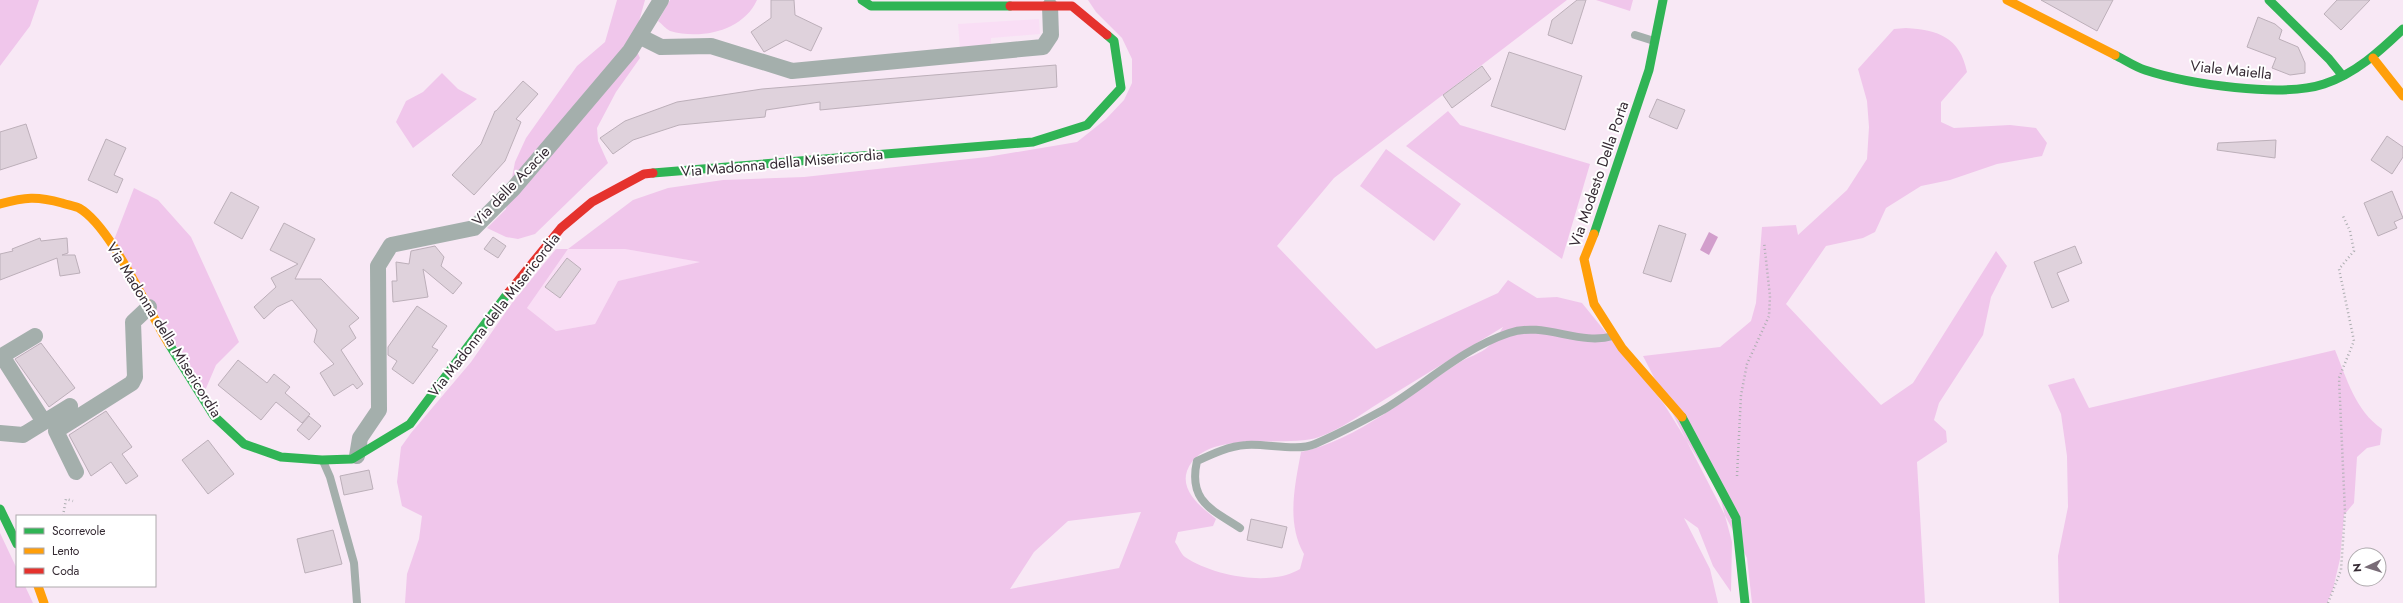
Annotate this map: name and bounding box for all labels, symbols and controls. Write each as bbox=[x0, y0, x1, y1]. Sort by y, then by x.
street label: Viale Maiella bbox=[2189, 55, 2273, 85]
street label: Via Modesto Della Porta bbox=[1564, 98, 1634, 250]
street label: Via delle Acacie bbox=[467, 141, 555, 231]
street label: Via Madonna della Misericordia bbox=[680, 143, 884, 183]
street label: Via Madonna della Misericordia bbox=[423, 228, 565, 402]
street label: Via Madonna della Misericordia bbox=[101, 238, 227, 422]
legend bbox=[16, 515, 156, 587]
text: Scorrevole bbox=[52, 522, 106, 540]
text: Lento bbox=[52, 542, 80, 560]
north arrow bbox=[2347, 547, 2387, 587]
text: Coda bbox=[52, 562, 80, 580]
text: N bbox=[2349, 563, 2365, 573]

